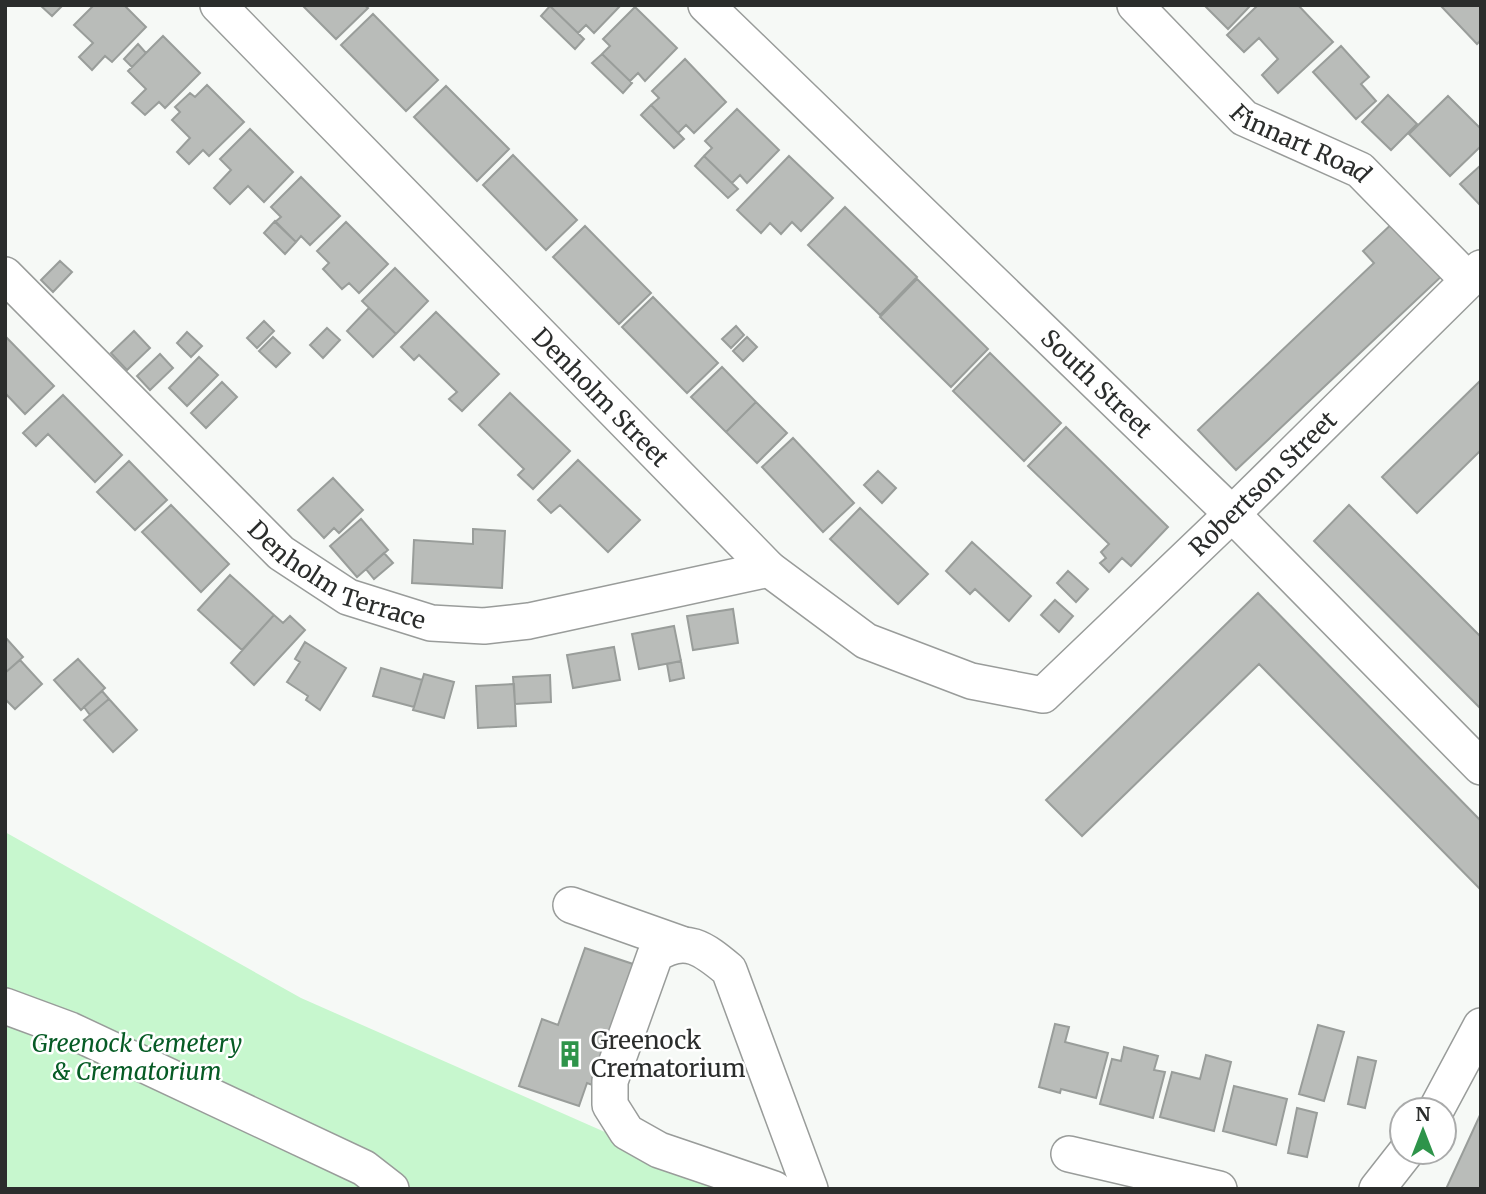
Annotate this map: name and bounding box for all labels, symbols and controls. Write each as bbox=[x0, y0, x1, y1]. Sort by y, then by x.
street label: Finnart Road bbox=[1223, 97, 1378, 188]
street label: Denholm Street bbox=[526, 321, 676, 473]
street label: South Street bbox=[1035, 322, 1159, 445]
street label: Robertson Street bbox=[1182, 404, 1343, 563]
street label: Denholm Terrace bbox=[242, 514, 430, 636]
place label: Greenock Crematorium bbox=[591, 1025, 746, 1084]
park label: Greenock Cemetery & Crematorium bbox=[32, 1028, 242, 1087]
building icon: Greenock Crematorium bbox=[555, 1039, 585, 1069]
north arrow bbox=[1388, 1096, 1458, 1166]
text: N bbox=[1415, 1102, 1431, 1126]

